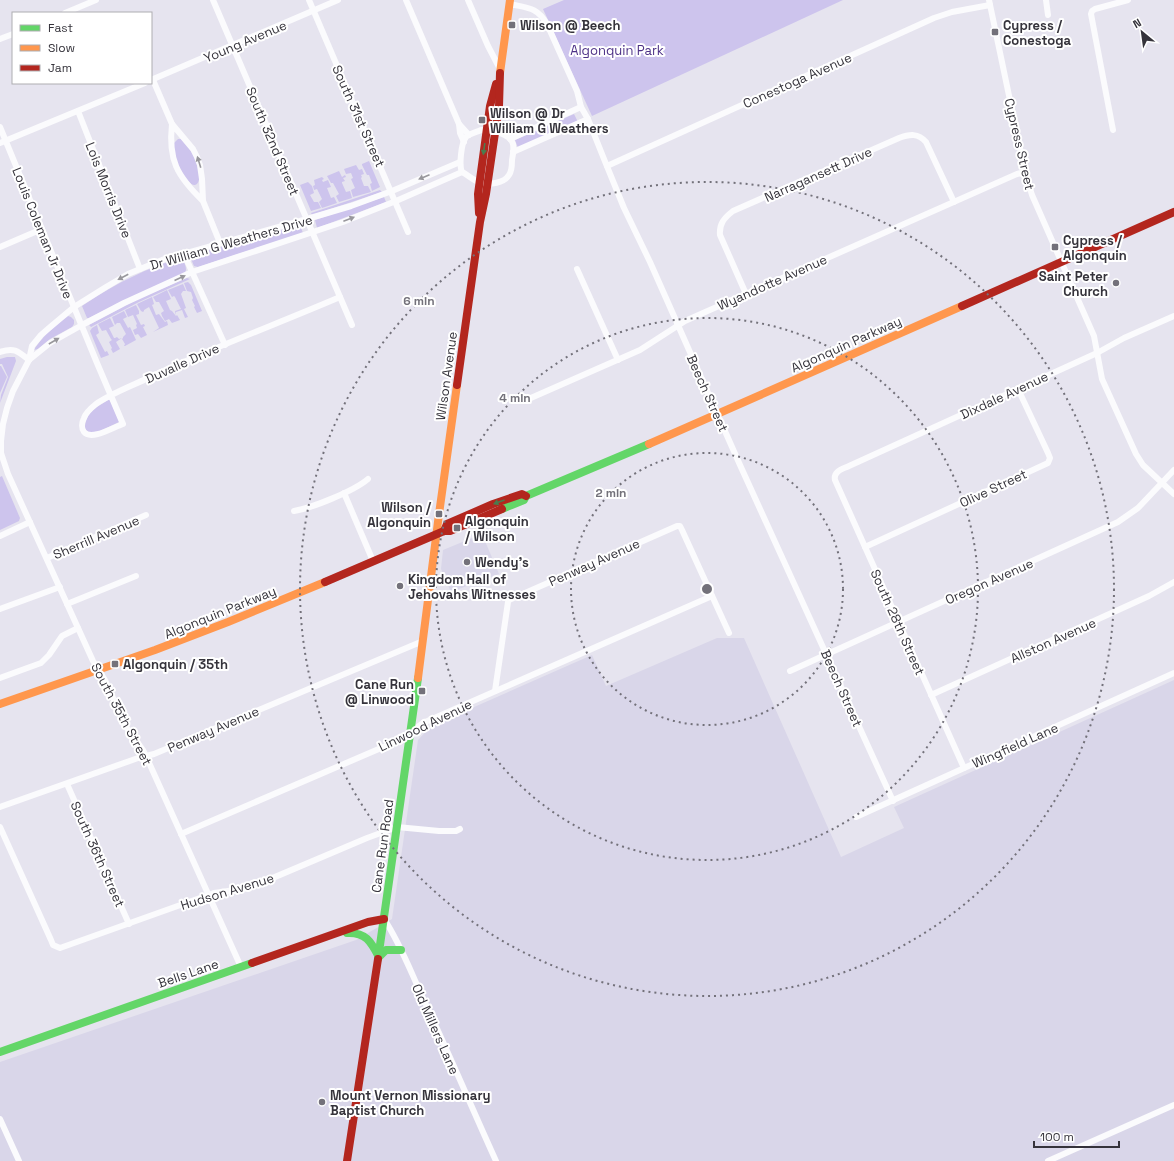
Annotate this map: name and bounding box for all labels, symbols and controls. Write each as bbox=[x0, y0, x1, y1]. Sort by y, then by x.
legend bbox=[12, 12, 152, 84]
north arrow bbox=[1122, 12, 1162, 52]
text: N bbox=[1131, 15, 1144, 31]
street label: Young Avenue bbox=[201, 16, 289, 67]
place label: Wilson @ Beech bbox=[520, 17, 620, 34]
place label: Cypress / Conestoga bbox=[1003, 17, 1071, 49]
text: Fast bbox=[48, 20, 73, 36]
marker: Wilson @ Beech bbox=[507, 20, 517, 30]
marker: Cypress / Conestoga bbox=[990, 27, 1000, 37]
text: Slow bbox=[48, 40, 75, 56]
park label: Algonquin Park bbox=[570, 42, 664, 59]
street label: Conestoga Avenue bbox=[740, 49, 854, 112]
text: Jam bbox=[48, 60, 72, 76]
street label: South 31st Street bbox=[328, 62, 389, 170]
street label: South 32nd Street bbox=[242, 84, 303, 198]
street label: Cypress Street bbox=[1001, 96, 1038, 192]
place label: Wilson @ Dr William G Weathers bbox=[490, 105, 609, 137]
marker: Wilson @ Dr William G Weathers bbox=[477, 115, 487, 125]
street label: Lois Morris Drive bbox=[82, 140, 136, 241]
one-way arrow bbox=[481, 143, 487, 155]
street label: Narragansett Drive bbox=[762, 143, 875, 206]
one-way arrow bbox=[196, 156, 202, 168]
street label: Louis Coleman Jr Drive bbox=[8, 165, 77, 301]
one-way arrow bbox=[419, 174, 430, 180]
street label: Dr William G Weathers Drive bbox=[148, 211, 314, 274]
one-way arrow bbox=[344, 216, 356, 222]
place label: Cypress / Algonquin bbox=[1063, 232, 1127, 264]
marker: Cypress / Algonquin bbox=[1050, 242, 1060, 252]
street label: Wyandotte Avenue bbox=[715, 251, 830, 314]
place label: Saint Peter Church bbox=[1039, 268, 1108, 300]
one-way arrow bbox=[117, 274, 129, 280]
one-way arrow bbox=[174, 275, 185, 281]
marker: Saint Peter Church bbox=[1111, 278, 1121, 288]
text: 6 min bbox=[403, 293, 435, 309]
street label: Algonquin Parkway bbox=[788, 312, 904, 376]
street label: Wilson Avenue bbox=[432, 330, 461, 422]
one-way arrow bbox=[48, 337, 60, 344]
street label: Duvalle Drive bbox=[142, 340, 222, 387]
street label: Beech Street bbox=[683, 352, 732, 434]
street label: Dixdale Avenue bbox=[958, 368, 1051, 423]
text: 4 min bbox=[499, 390, 531, 406]
street label: Olive Street bbox=[957, 465, 1030, 511]
text: 2 min bbox=[595, 485, 627, 501]
place label: Wilson / Algonquin bbox=[367, 499, 432, 531]
one-way arrow bbox=[492, 499, 504, 505]
marker: Wilson / Algonquin bbox=[434, 509, 444, 519]
street label: Sherrill Avenue bbox=[50, 512, 142, 563]
place label: Algonquin / Wilson bbox=[464, 513, 529, 545]
marker: Algonquin / Wilson bbox=[452, 523, 462, 533]
street label: Penway Avenue bbox=[546, 535, 642, 590]
place label: Wendy's bbox=[475, 554, 529, 571]
street label: Oregon Avenue bbox=[943, 554, 1036, 608]
marker: Wendy's bbox=[462, 557, 472, 567]
street label: South 28th Street bbox=[867, 567, 929, 678]
place label: Kingdom Hall of Jehovahs Witnesses bbox=[408, 571, 536, 603]
marker: Kingdom Hall of Jehovahs Witnesses bbox=[395, 581, 405, 591]
street label: Algonquin Parkway bbox=[162, 582, 279, 643]
centre of rings bbox=[700, 582, 714, 596]
street label: Allston Avenue bbox=[1008, 614, 1099, 667]
street label: Beech Street bbox=[817, 647, 866, 729]
place label: Algonquin / 35th bbox=[123, 656, 228, 673]
marker: Algonquin / 35th bbox=[110, 659, 120, 669]
street label: South 35th Street bbox=[87, 660, 156, 769]
place label: Cane Run @ Linwood bbox=[345, 676, 414, 708]
marker: Cane Run @ Linwood bbox=[417, 686, 427, 696]
street label: Linwood Avenue bbox=[376, 695, 475, 755]
street label: Penway Avenue bbox=[165, 703, 262, 756]
street label: Wingfield Lane bbox=[970, 719, 1061, 772]
street label: Cane Run Road bbox=[368, 798, 397, 894]
street label: South 36th Street bbox=[67, 799, 129, 910]
street label: Hudson Avenue bbox=[178, 869, 276, 914]
street label: Bells Lane bbox=[156, 955, 221, 992]
street label: Old Millers Lane bbox=[408, 981, 463, 1077]
place label: Mount Vernon Missionary Baptist Church bbox=[330, 1087, 491, 1119]
marker: Mount Vernon Missionary Baptist Church bbox=[317, 1097, 327, 1107]
scale bar bbox=[1034, 1123, 1119, 1149]
text: 100 m bbox=[1040, 1129, 1074, 1145]

